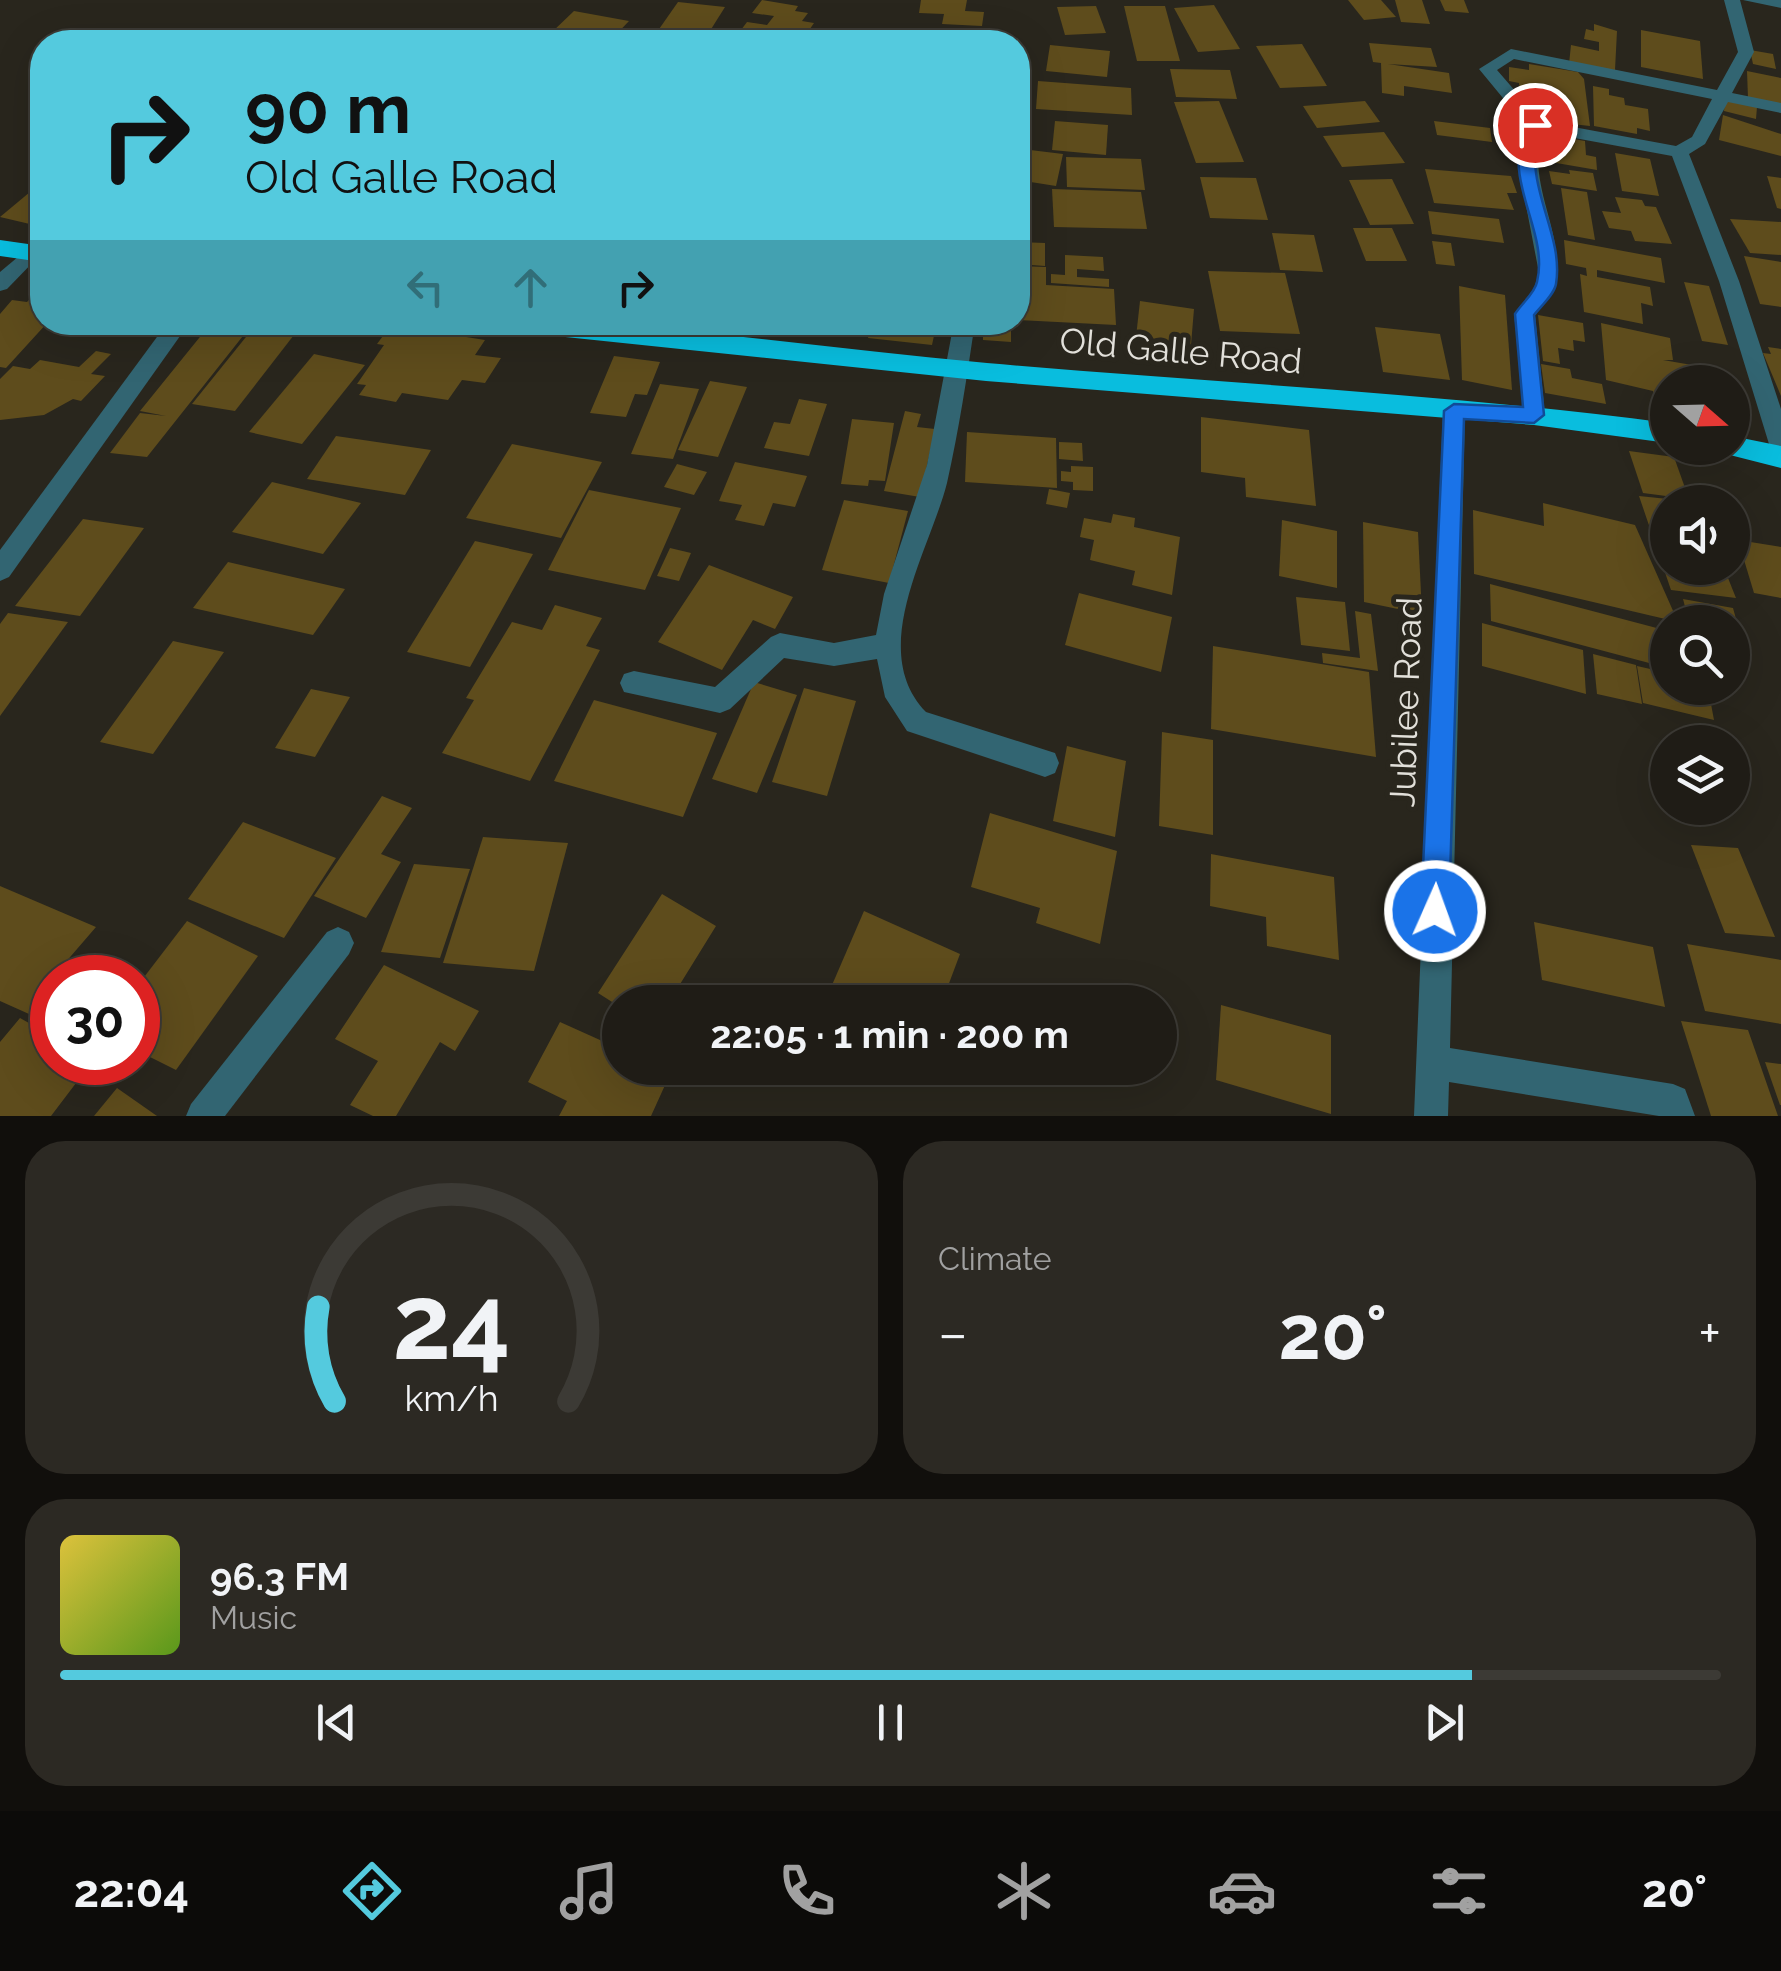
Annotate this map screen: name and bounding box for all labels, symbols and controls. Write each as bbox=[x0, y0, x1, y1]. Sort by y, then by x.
text: 90 m bbox=[245, 67, 411, 149]
icon: right bbox=[80, 70, 210, 200]
pin bbox=[1493, 83, 1578, 168]
icon: arrive bbox=[1508, 98, 1563, 153]
text: Old Galle Road bbox=[245, 151, 558, 204]
icon: left bbox=[398, 260, 453, 315]
icon: ahead bbox=[503, 260, 558, 315]
icon: right bbox=[608, 260, 663, 315]
street label: Old Galle Road bbox=[1058, 319, 1304, 382]
north arrow bbox=[1650, 365, 1750, 465]
map controls bbox=[1650, 365, 1750, 825]
button: sound bbox=[1650, 485, 1750, 585]
street label: Jubilee Road bbox=[1381, 596, 1430, 808]
button: search bbox=[1650, 605, 1750, 705]
button: layers bbox=[1650, 725, 1750, 825]
position arrow bbox=[1383, 859, 1487, 963]
speed limit sign: 30 bbox=[30, 955, 160, 1085]
text: 22:05 · 1 min · 200 m bbox=[710, 1012, 1069, 1057]
text: Climate bbox=[938, 1240, 1052, 1277]
text: 24 bbox=[392, 1261, 511, 1383]
text: 20° bbox=[1279, 1288, 1387, 1377]
text: − bbox=[938, 1301, 968, 1366]
text: + bbox=[1698, 1301, 1721, 1366]
text: km/h bbox=[404, 1377, 499, 1419]
text: 96.3 FM bbox=[210, 1554, 349, 1599]
text: Music bbox=[210, 1599, 297, 1636]
icon: previous bbox=[309, 1695, 364, 1750]
icon: pause bbox=[863, 1695, 918, 1750]
icon: next bbox=[1417, 1695, 1472, 1750]
icon: directions bbox=[337, 1856, 407, 1926]
icon: music bbox=[554, 1856, 624, 1926]
icon: phone bbox=[772, 1856, 842, 1926]
icon: climate bbox=[989, 1856, 1059, 1926]
icon: car bbox=[1207, 1856, 1277, 1926]
icon: filters bbox=[1424, 1856, 1494, 1926]
text: 22:04 bbox=[74, 1865, 189, 1918]
text: 20° bbox=[1642, 1865, 1707, 1918]

